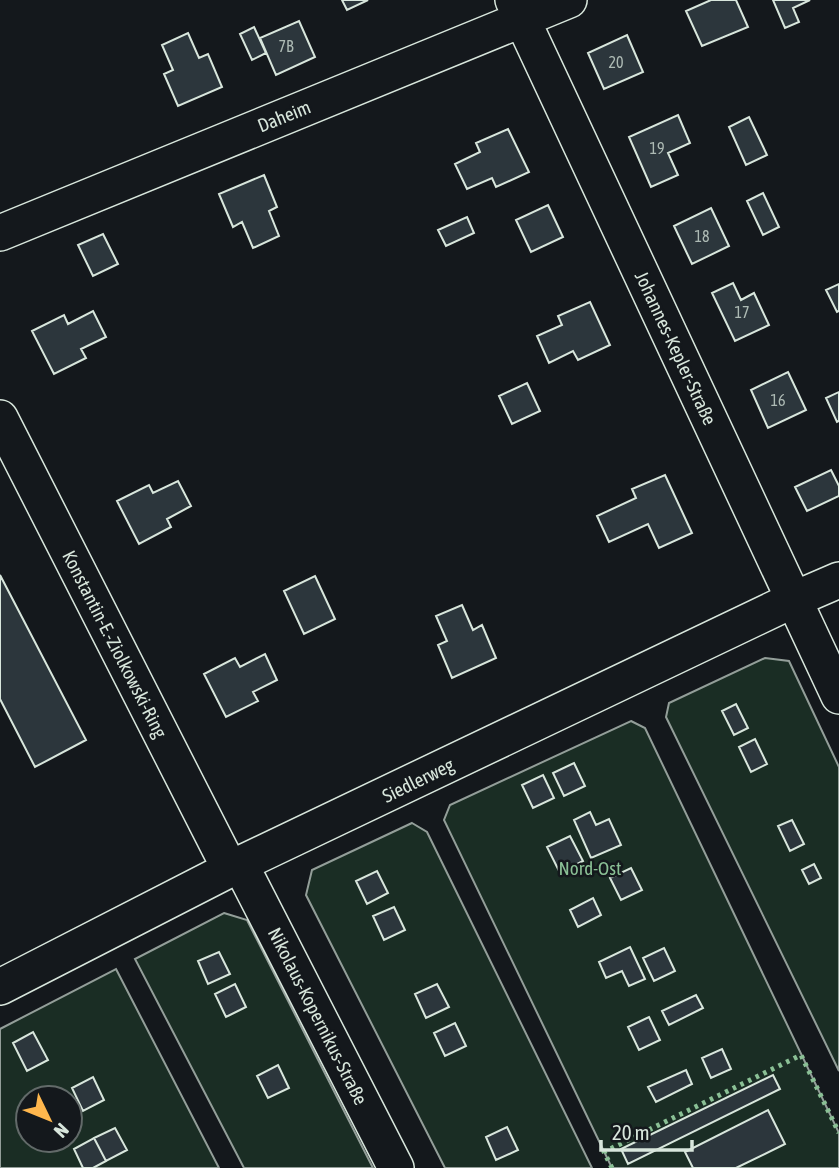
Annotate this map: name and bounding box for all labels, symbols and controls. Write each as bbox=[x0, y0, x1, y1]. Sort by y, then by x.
house number: 7B bbox=[278, 37, 294, 55]
house number: 20 bbox=[608, 53, 624, 71]
street label: Daheim bbox=[254, 95, 314, 137]
house number: 19 bbox=[649, 139, 665, 157]
house number: 18 bbox=[694, 227, 710, 245]
street label: Johannes-Kepler-Straße bbox=[631, 268, 721, 428]
house number: 17 bbox=[734, 303, 750, 321]
house number: 16 bbox=[770, 391, 786, 409]
street label: Konstantin-E.-Ziolkowski-Ring bbox=[58, 547, 172, 742]
street label: Siedlerweg bbox=[379, 753, 458, 807]
park label: Nord-Ost bbox=[559, 857, 621, 879]
street label: Nikolaus-Kopernikus-Straße bbox=[264, 924, 372, 1108]
north arrow bbox=[14, 1084, 84, 1154]
scale bar bbox=[601, 1108, 692, 1152]
text: N bbox=[50, 1119, 73, 1142]
text: 20 m bbox=[612, 1120, 650, 1144]

